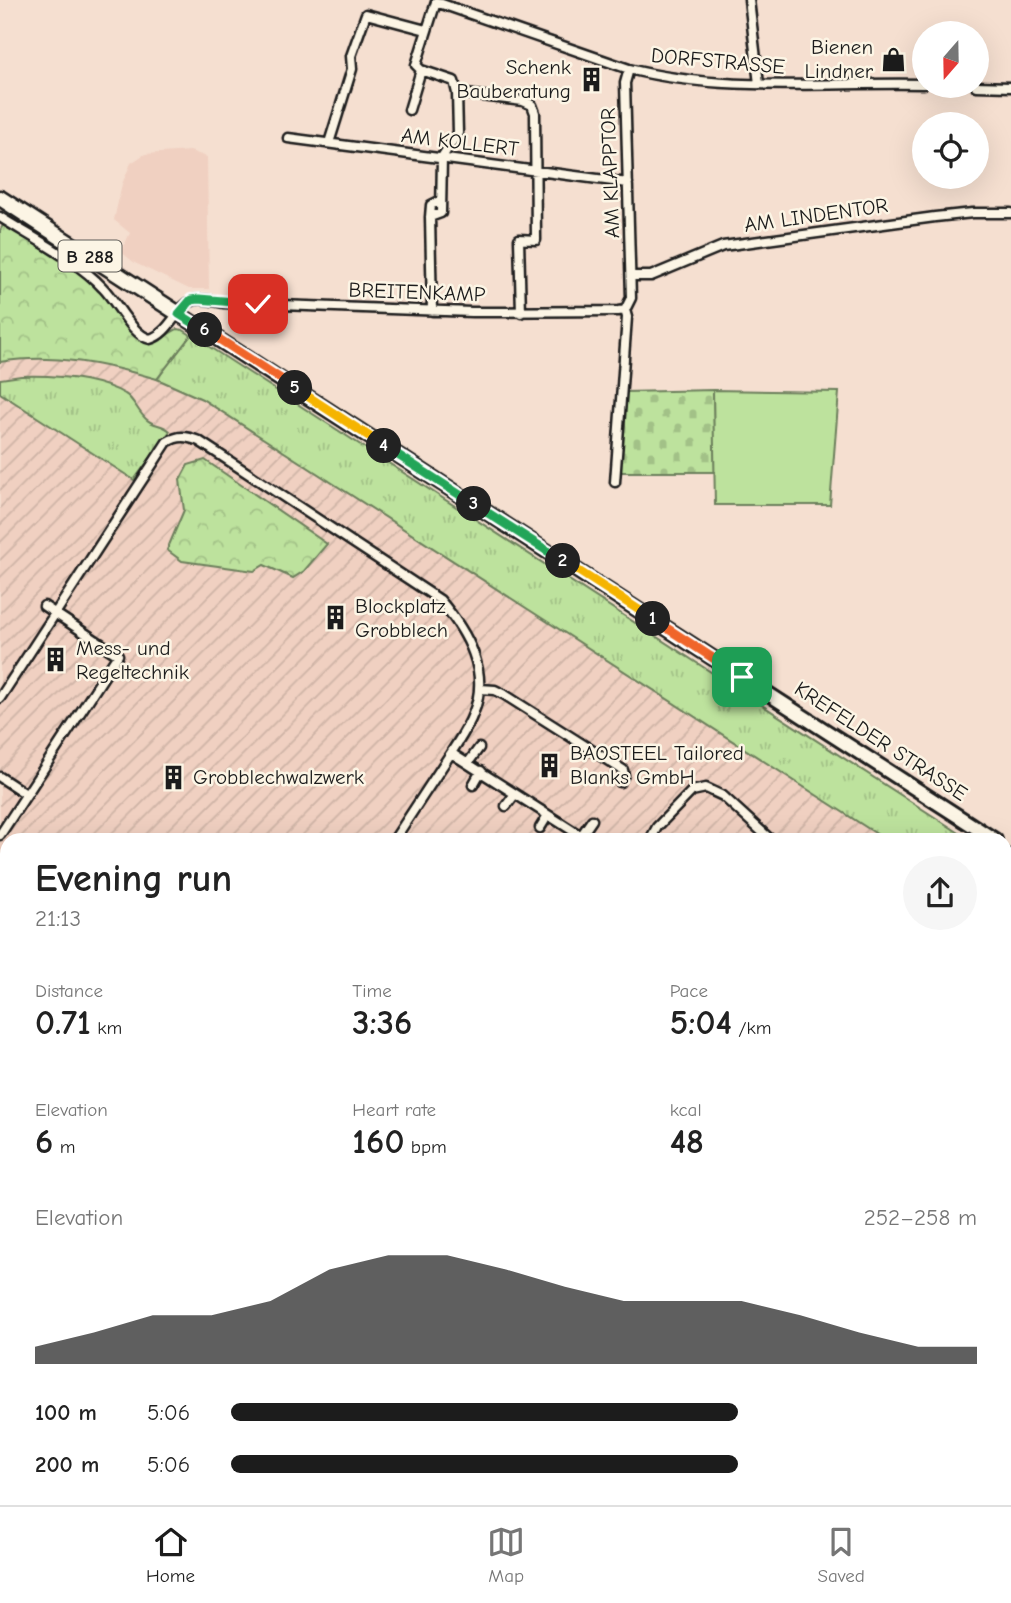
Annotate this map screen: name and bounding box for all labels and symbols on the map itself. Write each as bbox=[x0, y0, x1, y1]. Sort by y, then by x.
north arrow bbox=[912, 21, 989, 98]
place label: Bienen Lindner bbox=[805, 35, 874, 83]
street label: DORFSTRASSE bbox=[650, 43, 786, 79]
shop icon: Bienen Lindner bbox=[879, 45, 907, 73]
place label: Schenk Bauberatung bbox=[456, 55, 571, 103]
building icon: Schenk Bauberatung bbox=[577, 65, 605, 93]
street label: AM KLAPPTOR bbox=[596, 107, 624, 239]
street label: AM KOLLERT bbox=[400, 123, 520, 161]
street label: AM LINDENTOR bbox=[743, 193, 889, 237]
road number: B 288 bbox=[58, 240, 122, 272]
pin bbox=[228, 274, 288, 334]
street label: BREITENKAMP bbox=[348, 278, 486, 306]
pin: 6 bbox=[188, 312, 222, 348]
pin: 5 bbox=[278, 370, 312, 406]
pin: 4 bbox=[366, 428, 402, 464]
pin: 3 bbox=[456, 486, 491, 522]
pin: 2 bbox=[546, 544, 580, 578]
place label: Blockplatz Grobblech bbox=[355, 594, 448, 642]
pin: 1 bbox=[636, 602, 670, 636]
building icon: Blockplatz Grobblech bbox=[321, 604, 349, 632]
place label: Mess- und Regeltechnik bbox=[76, 636, 189, 684]
building icon: Mess- und Regeltechnik bbox=[42, 646, 70, 674]
pin bbox=[712, 647, 772, 707]
street label: KREFELDER STRASSE bbox=[790, 676, 972, 806]
place label: BAOSTEEL Tailored Blanks GmbH bbox=[570, 741, 744, 789]
building icon: BAOSTEEL Tailored Blanks GmbH bbox=[536, 751, 564, 779]
building icon: Grobblechwalzwerk bbox=[159, 763, 187, 791]
place label: Grobblechwalzwerk bbox=[193, 765, 364, 789]

